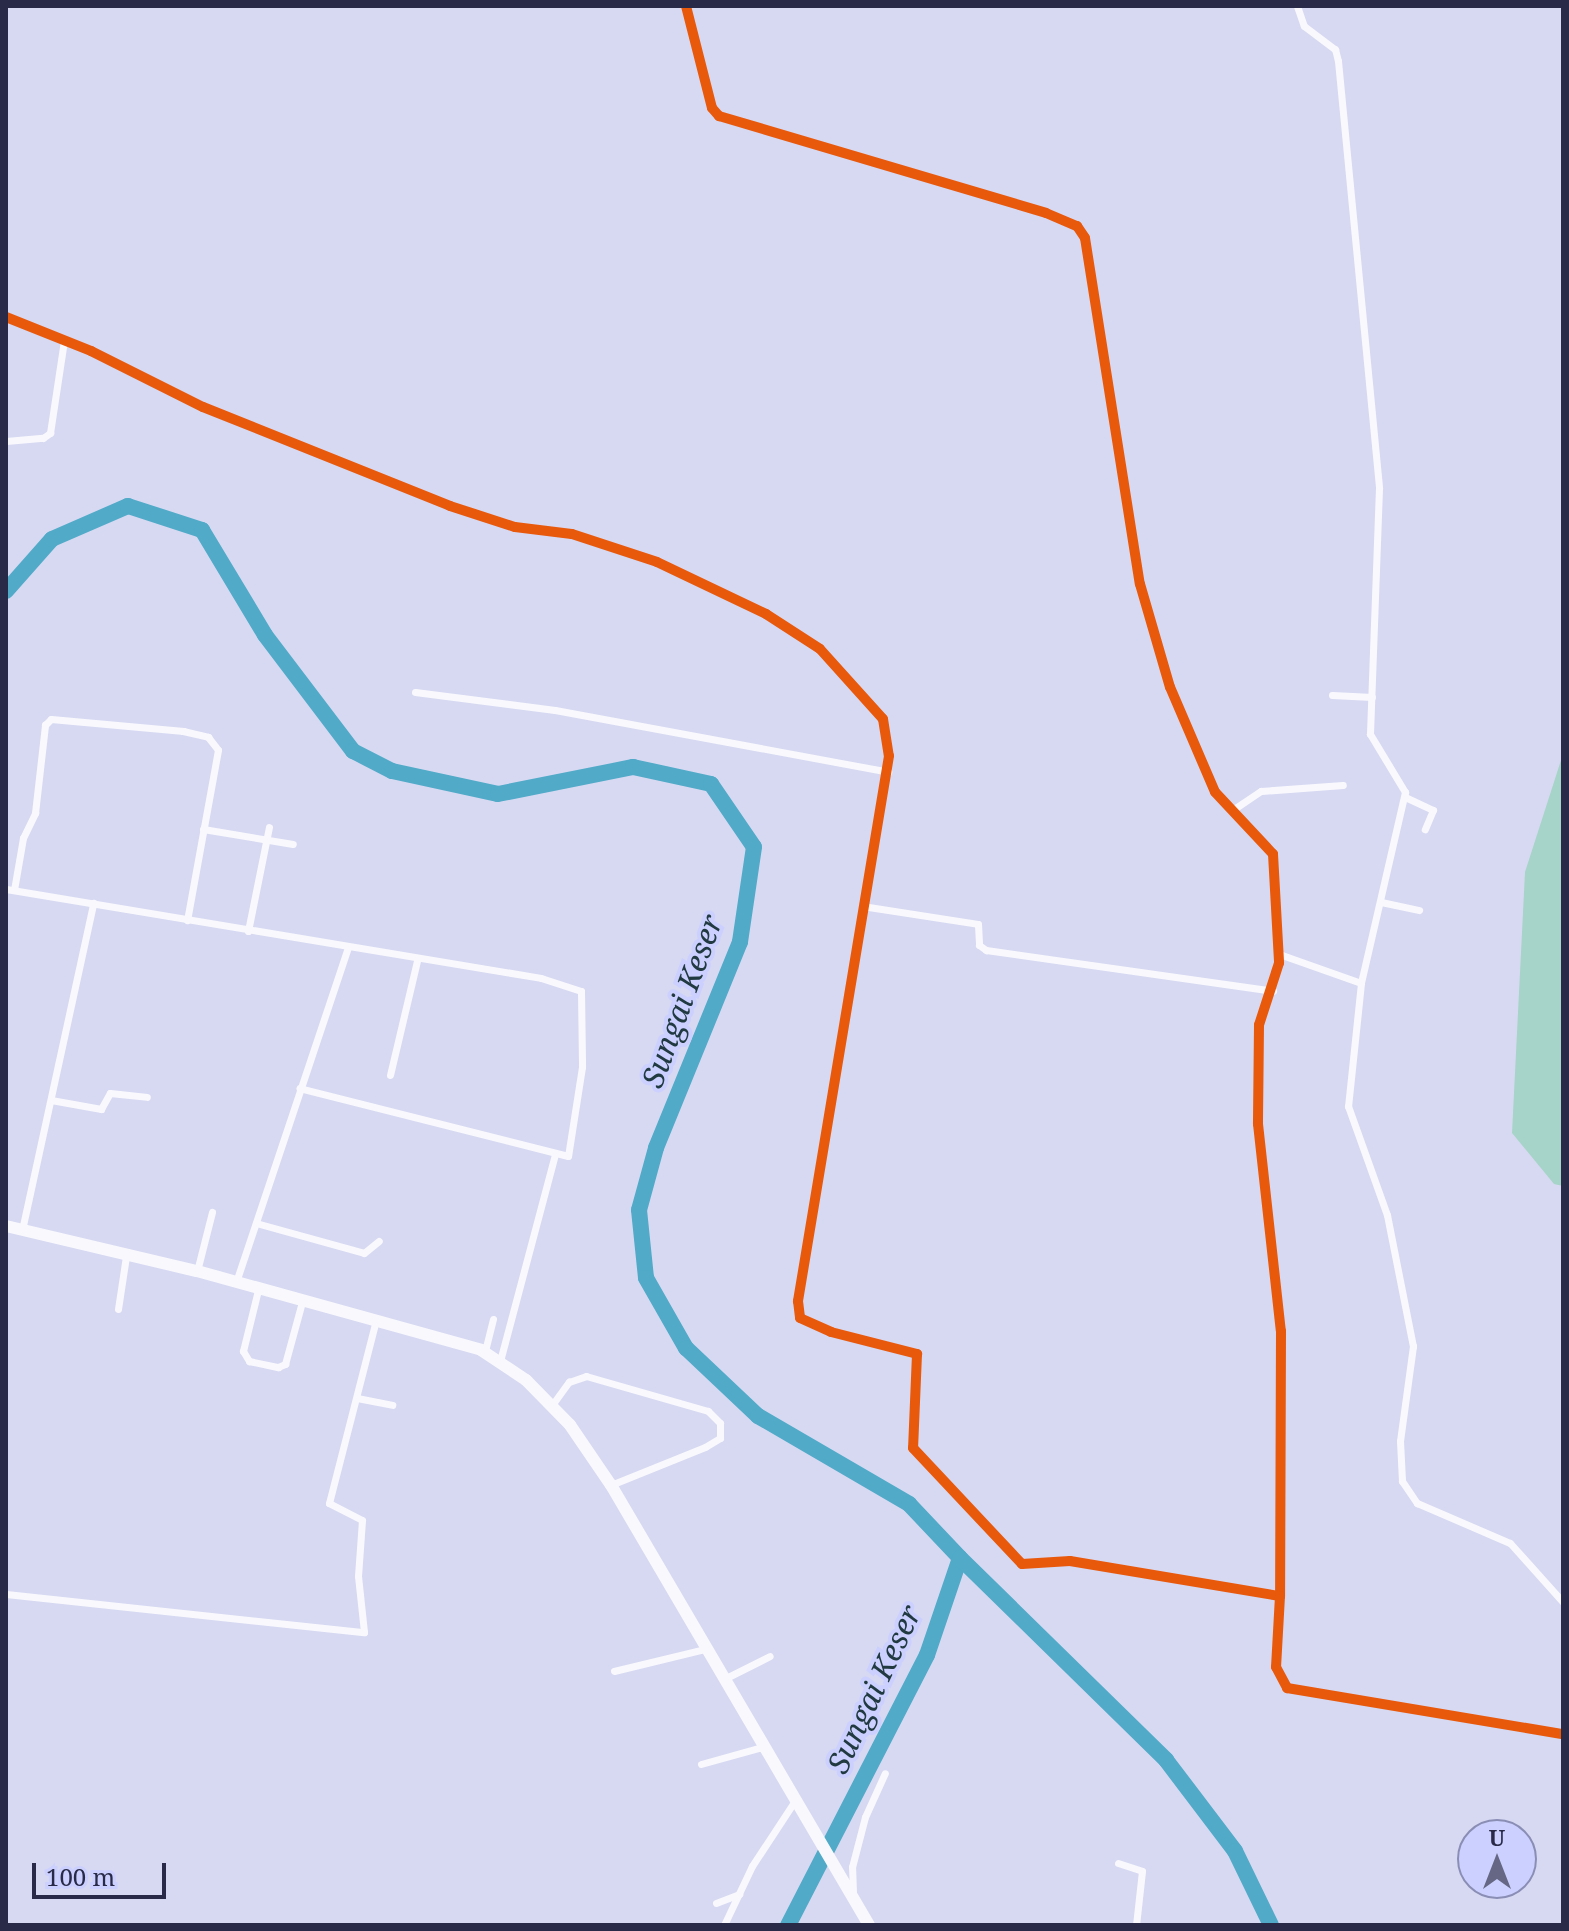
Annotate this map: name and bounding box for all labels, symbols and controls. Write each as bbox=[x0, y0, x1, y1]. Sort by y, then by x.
water label: Sungai Keser bbox=[634, 910, 730, 1092]
water label: Sungai Keser bbox=[819, 1599, 929, 1779]
north arrow bbox=[1457, 1819, 1537, 1899]
text: U bbox=[1489, 1822, 1505, 1852]
scale bar bbox=[36, 1847, 170, 1897]
text: 100 m bbox=[46, 1860, 115, 1893]

